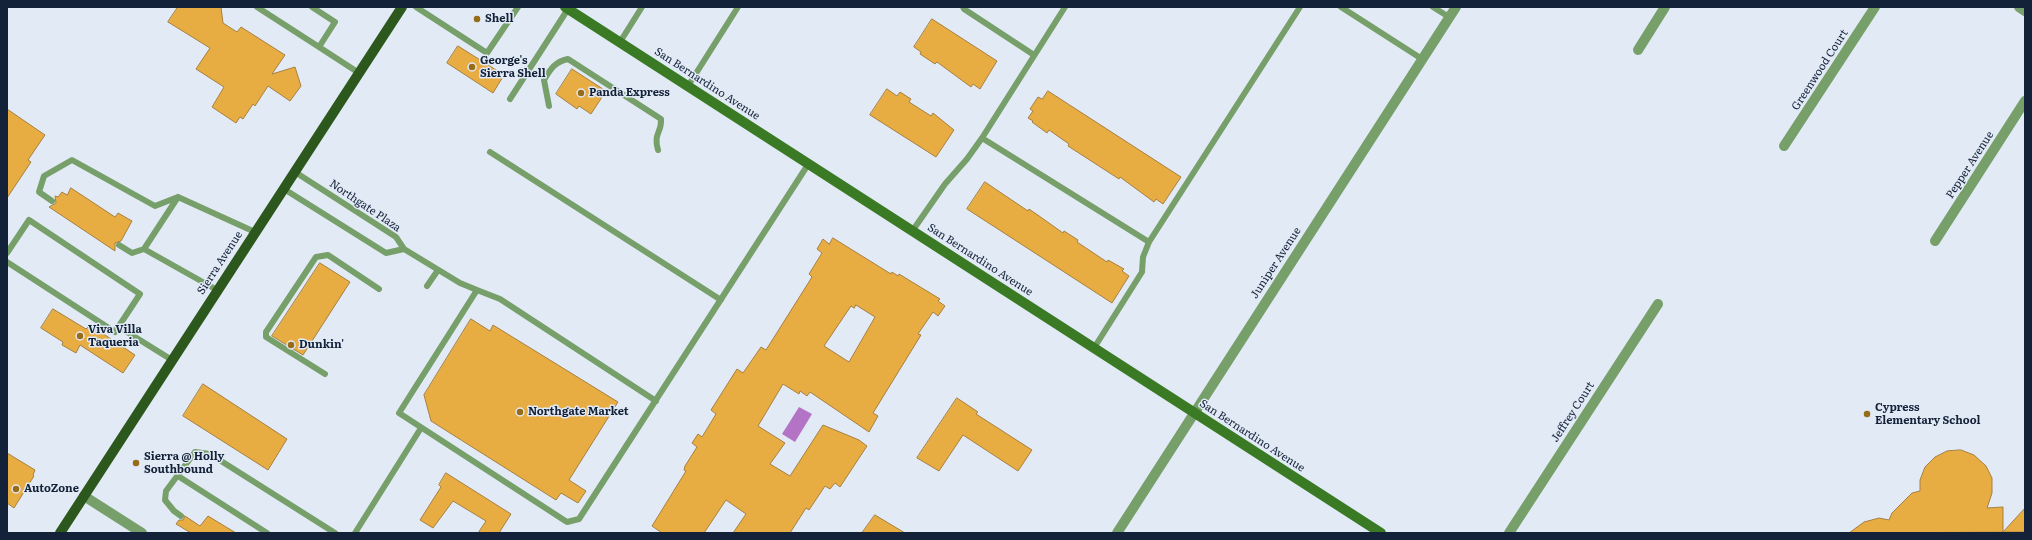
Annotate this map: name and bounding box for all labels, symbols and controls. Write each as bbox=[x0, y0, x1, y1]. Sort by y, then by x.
place label: Shell bbox=[485, 12, 513, 26]
marker: Shell bbox=[472, 14, 482, 24]
street label: Greenwood Court bbox=[1789, 27, 1851, 113]
street label: San Bernardino Avenue bbox=[652, 45, 762, 123]
place label: George's Sierra Shell bbox=[480, 54, 546, 80]
marker: George's Sierra Shell bbox=[467, 62, 477, 72]
place label: Panda Express bbox=[589, 86, 670, 100]
marker: Panda Express bbox=[576, 88, 586, 98]
street label: Pepper Avenue bbox=[1943, 129, 1997, 201]
street label: Northgate Plaza bbox=[327, 177, 403, 235]
street label: San Bernardino Avenue bbox=[925, 221, 1035, 299]
street label: Juniper Avenue bbox=[1248, 225, 1304, 301]
street label: Sierra Avenue bbox=[195, 229, 245, 297]
place label: Viva Villa Taqueria bbox=[88, 323, 142, 349]
marker: Viva Villa Taqueria bbox=[75, 331, 85, 341]
place label: Dunkin' bbox=[299, 338, 344, 352]
marker: Dunkin' bbox=[286, 340, 296, 350]
street label: Jeffrey Court bbox=[1549, 379, 1597, 445]
street label: San Bernardino Avenue bbox=[1197, 397, 1307, 475]
place label: Cypress Elementary School bbox=[1875, 401, 1980, 427]
place label: Northgate Market bbox=[528, 405, 629, 419]
marker: Northgate Market bbox=[515, 407, 525, 417]
marker: Cypress Elementary School bbox=[1862, 409, 1872, 419]
place label: Sierra @ Holly Southbound bbox=[144, 450, 224, 476]
marker: Sierra @ Holly Southbound bbox=[131, 458, 141, 468]
place label: AutoZone bbox=[24, 482, 79, 496]
marker: AutoZone bbox=[11, 484, 21, 494]

